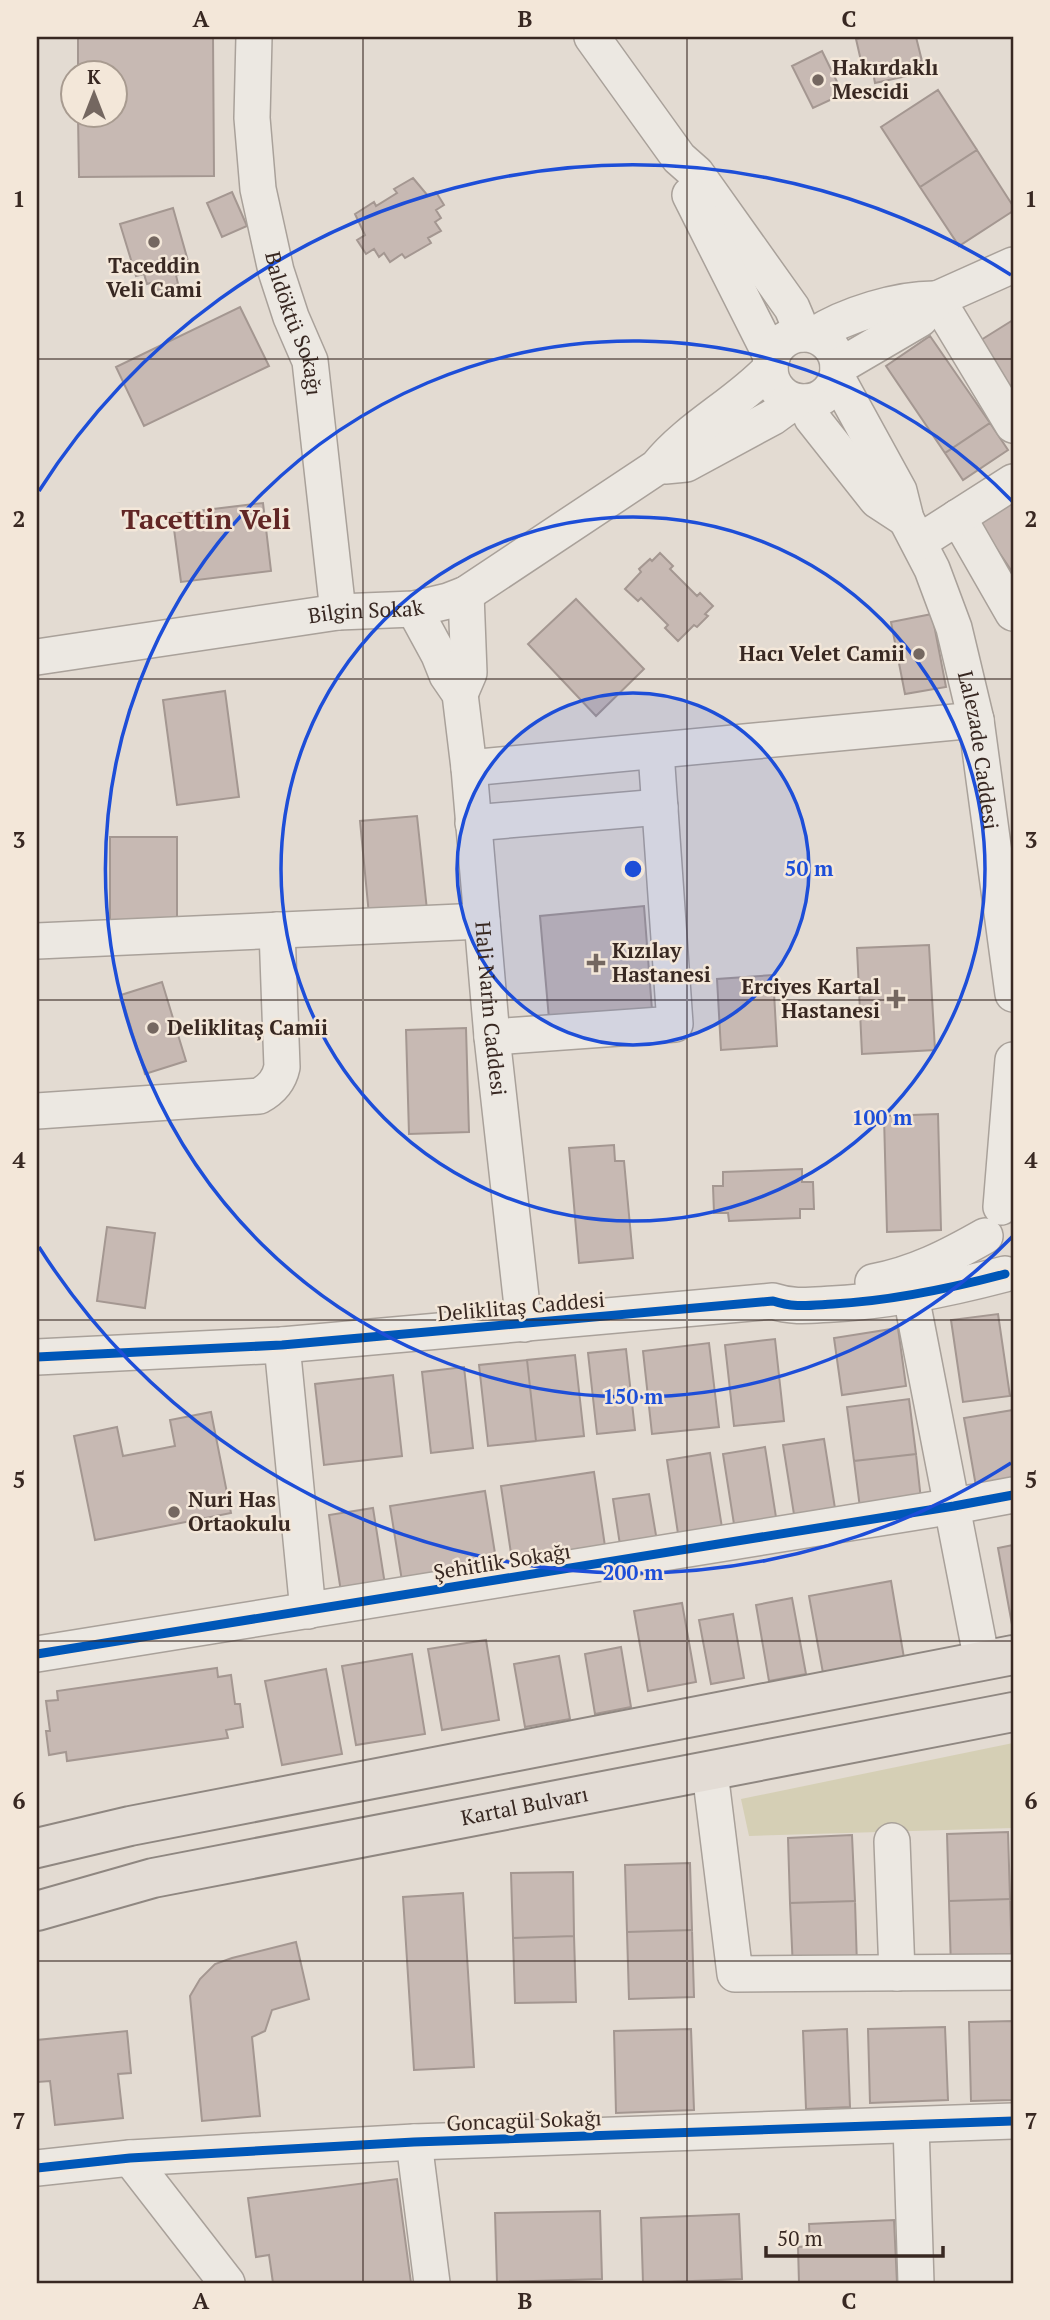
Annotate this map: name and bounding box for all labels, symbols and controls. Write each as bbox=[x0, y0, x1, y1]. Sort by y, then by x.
text: A bbox=[193, 3, 210, 34]
text: B bbox=[518, 3, 533, 34]
text: C bbox=[842, 3, 857, 34]
place label: Hakırdaklı Mescidi bbox=[832, 53, 939, 105]
north arrow bbox=[60, 60, 130, 130]
text: K bbox=[87, 64, 101, 89]
marker: Hakırdaklı Mescidi bbox=[810, 72, 826, 88]
text: 1 bbox=[13, 183, 26, 214]
text: 1 bbox=[1025, 183, 1038, 214]
marker: Taceddin Veli Cami bbox=[146, 234, 162, 250]
street label: Baldöktü Sokağı bbox=[259, 249, 329, 397]
place label: Taceddin Veli Cami bbox=[106, 251, 202, 303]
district label: Tacettin Veli bbox=[121, 500, 291, 537]
text: 2 bbox=[13, 503, 26, 534]
text: 2 bbox=[1025, 503, 1038, 534]
street label: Bilgin Sokak bbox=[306, 592, 426, 629]
place label: Hacı Velet Camii bbox=[739, 639, 905, 667]
marker: Hacı Velet Camii bbox=[911, 646, 927, 662]
street label: Lalezade Caddesi bbox=[952, 668, 1006, 831]
text: 3 bbox=[13, 824, 26, 855]
text: 3 bbox=[1025, 824, 1038, 855]
text: 50 m bbox=[785, 854, 834, 882]
centre of rings bbox=[621, 857, 645, 881]
street label: Hali Narin Caddesi bbox=[469, 920, 513, 1097]
place label: Kızılay Hastanesi bbox=[612, 936, 711, 988]
marker: Kızılay Hastanesi bbox=[586, 953, 606, 973]
place label: Erciyes Kartal Hastanesi bbox=[741, 972, 880, 1024]
marker: Erciyes Kartal Hastanesi bbox=[886, 989, 906, 1009]
place label: Deliklitaş Camii bbox=[167, 1013, 328, 1041]
marker: Deliklitaş Camii bbox=[145, 1020, 161, 1036]
text: 100 m bbox=[852, 1103, 913, 1131]
text: 4 bbox=[13, 1144, 26, 1175]
text: 4 bbox=[1025, 1144, 1038, 1175]
street label: Deliklitaş Caddesi bbox=[436, 1285, 606, 1327]
text: 150 m bbox=[603, 1382, 664, 1410]
text: 5 bbox=[13, 1464, 26, 1495]
text: 5 bbox=[1025, 1464, 1038, 1495]
place label: Nuri Has Ortaokulu bbox=[188, 1485, 291, 1537]
marker: Nuri Has Ortaokulu bbox=[166, 1504, 182, 1520]
street label: Şehitlik Sokağı bbox=[431, 1536, 572, 1586]
text: 200 m bbox=[603, 1558, 664, 1586]
street label: Kartal Bulvarı bbox=[458, 1779, 590, 1831]
text: 6 bbox=[13, 1785, 26, 1816]
text: 6 bbox=[1025, 1785, 1038, 1816]
street label: Goncagül Sokağı bbox=[446, 2103, 602, 2137]
text: 7 bbox=[13, 2105, 26, 2136]
text: 7 bbox=[1025, 2105, 1038, 2136]
scale bar bbox=[766, 2215, 943, 2259]
text: 50 m bbox=[777, 2224, 823, 2252]
text: A bbox=[193, 2285, 210, 2316]
text: B bbox=[518, 2285, 533, 2316]
text: C bbox=[842, 2285, 857, 2316]

